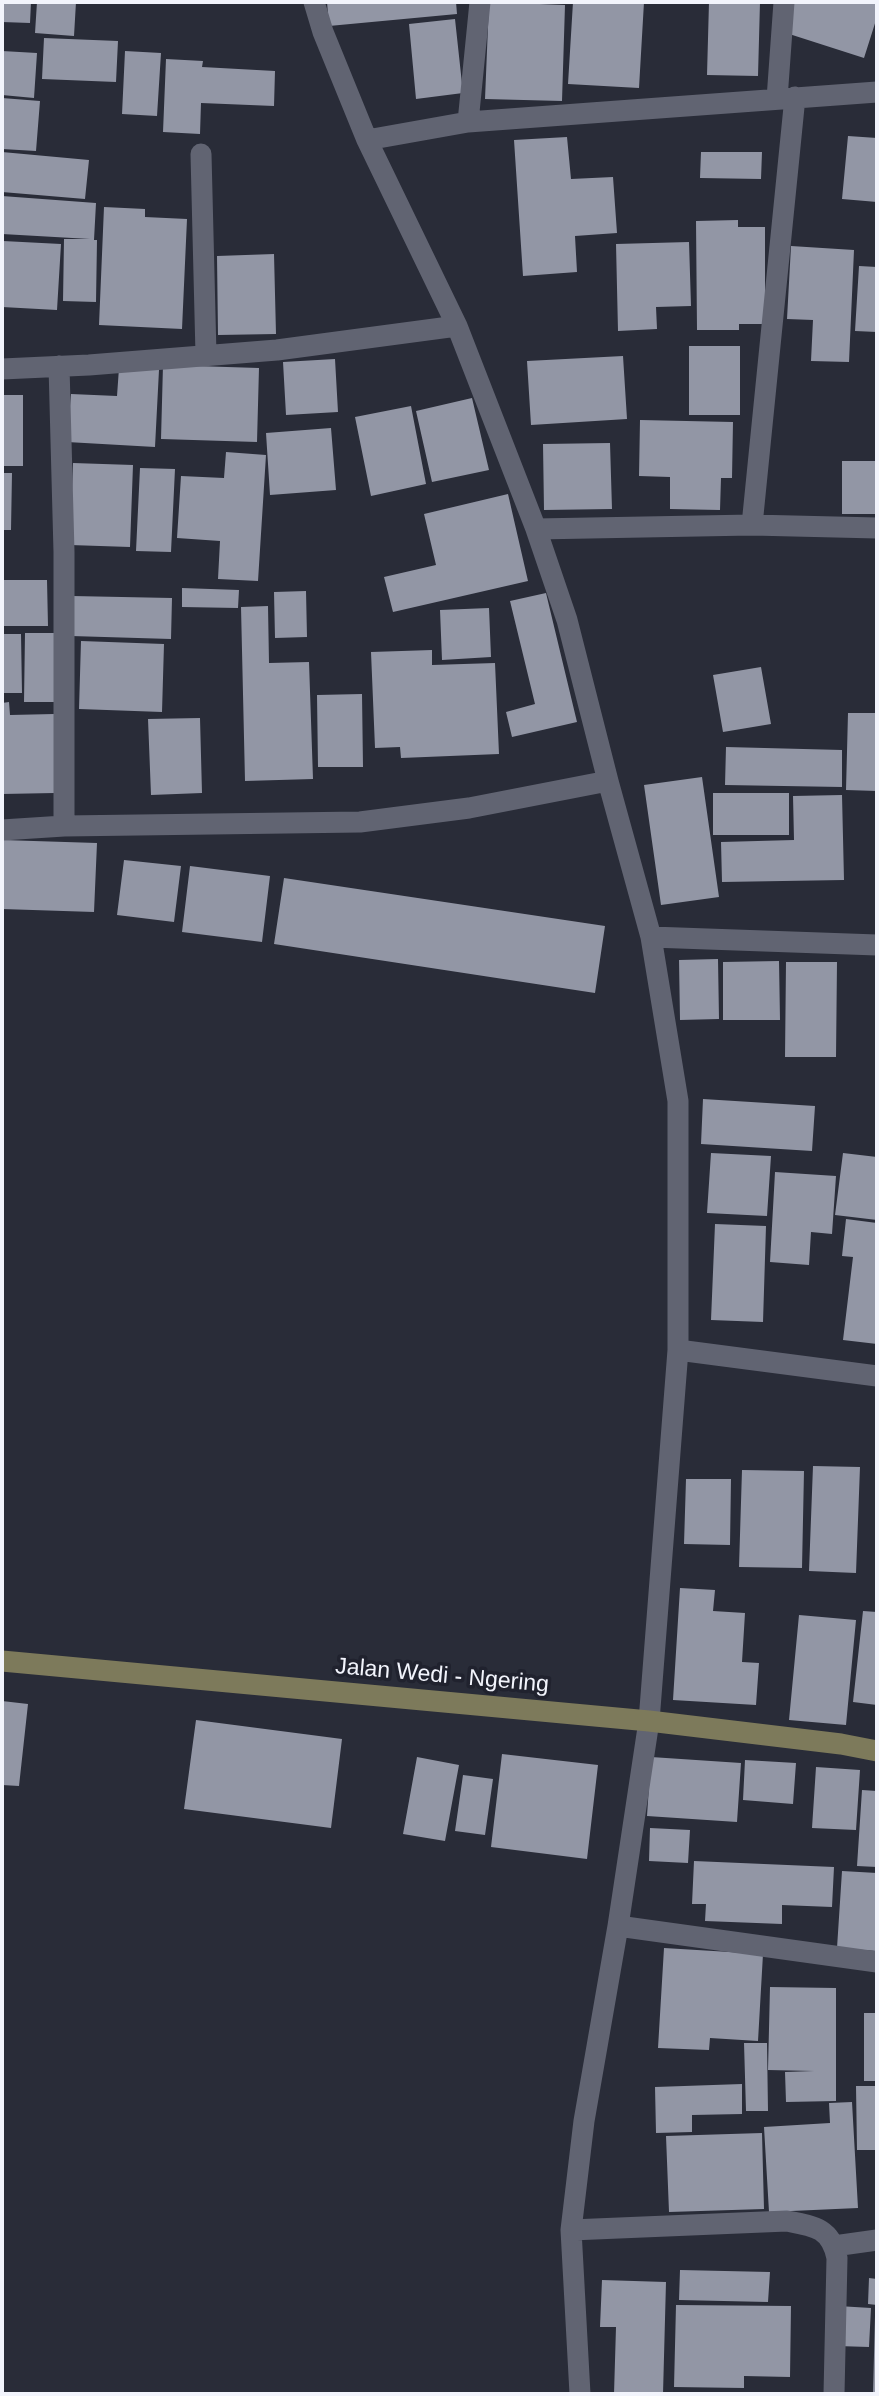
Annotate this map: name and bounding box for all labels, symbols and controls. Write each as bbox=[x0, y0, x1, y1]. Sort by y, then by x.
street label: Jalan Wedi - Ngering bbox=[334, 1653, 550, 1699]

